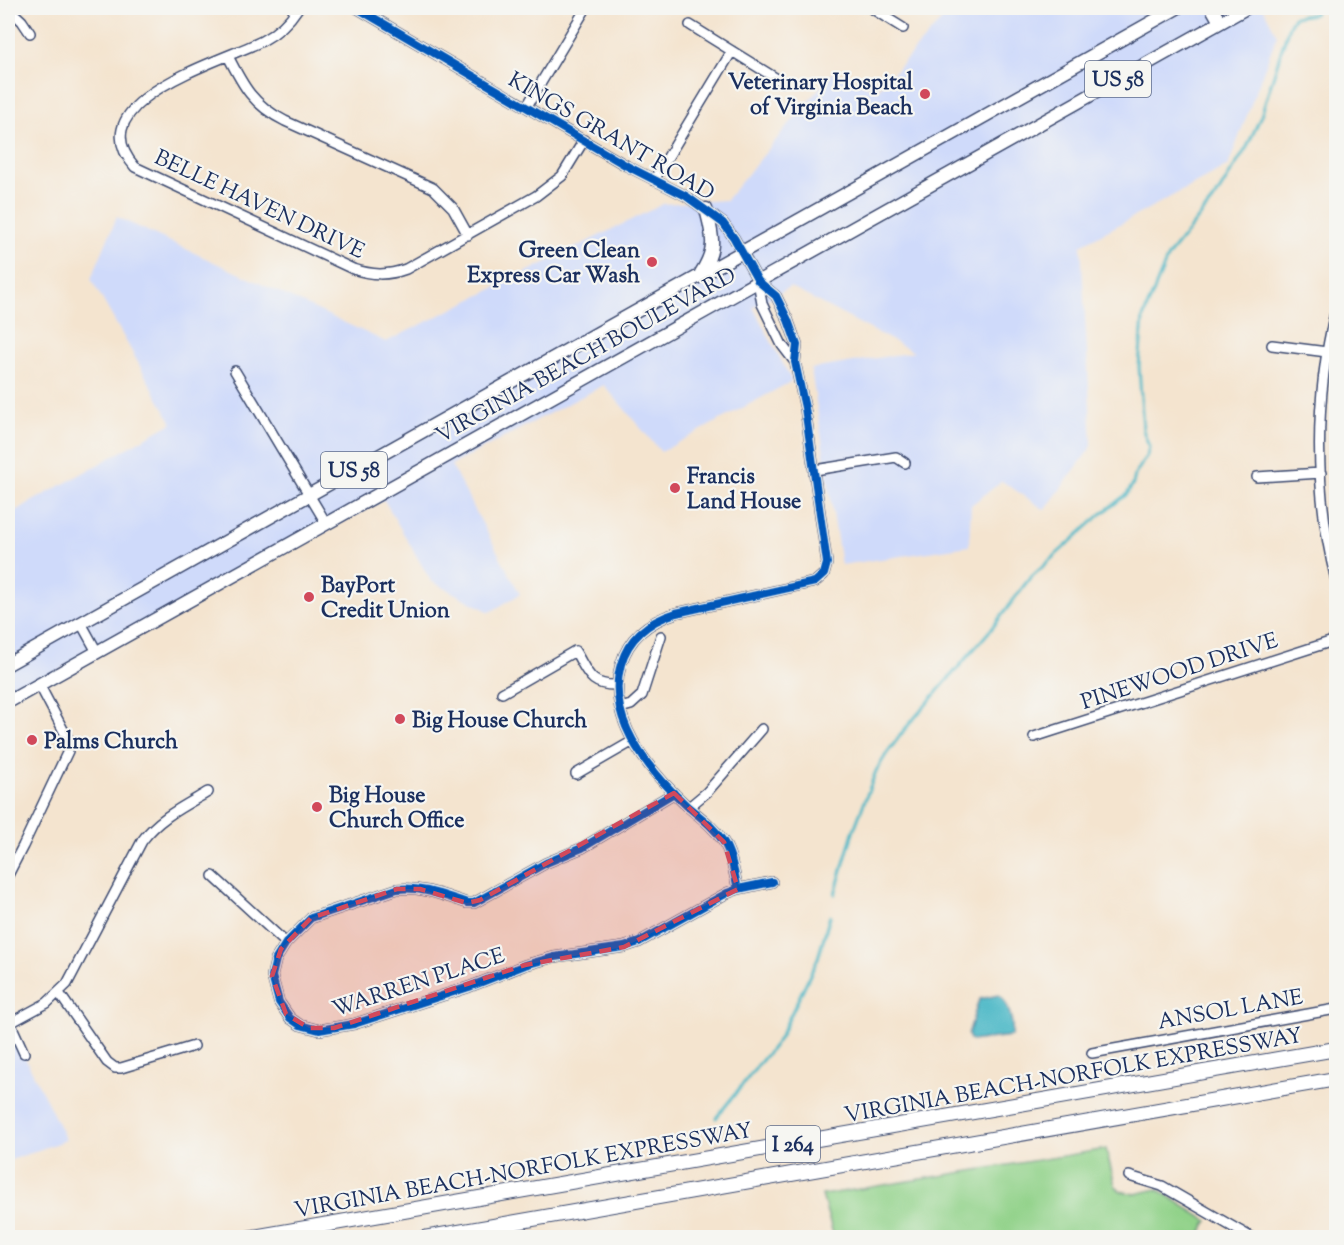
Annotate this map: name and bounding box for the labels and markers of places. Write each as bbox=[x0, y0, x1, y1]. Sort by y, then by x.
place label: Veterinary Hospital of Virginia Beach bbox=[728, 68, 914, 125]
marker: Veterinary Hospital of Virginia Beach bbox=[918, 87, 932, 101]
place label: Green Clean Express Car Wash bbox=[467, 236, 640, 293]
marker: Green Clean Express Car Wash bbox=[645, 255, 659, 269]
place label: Francis Land House bbox=[687, 462, 801, 519]
marker: Francis Land House bbox=[668, 481, 682, 495]
place label: BayPort Credit Union bbox=[321, 571, 450, 628]
marker: BayPort Credit Union bbox=[302, 590, 316, 604]
place label: Big House Church bbox=[412, 706, 587, 738]
marker: Big House Church bbox=[393, 712, 407, 726]
place label: Palms Church bbox=[44, 727, 178, 759]
marker: Palms Church bbox=[25, 733, 39, 747]
place label: Big House Church Office bbox=[329, 781, 464, 838]
marker: Big House Church Office bbox=[310, 800, 324, 814]

